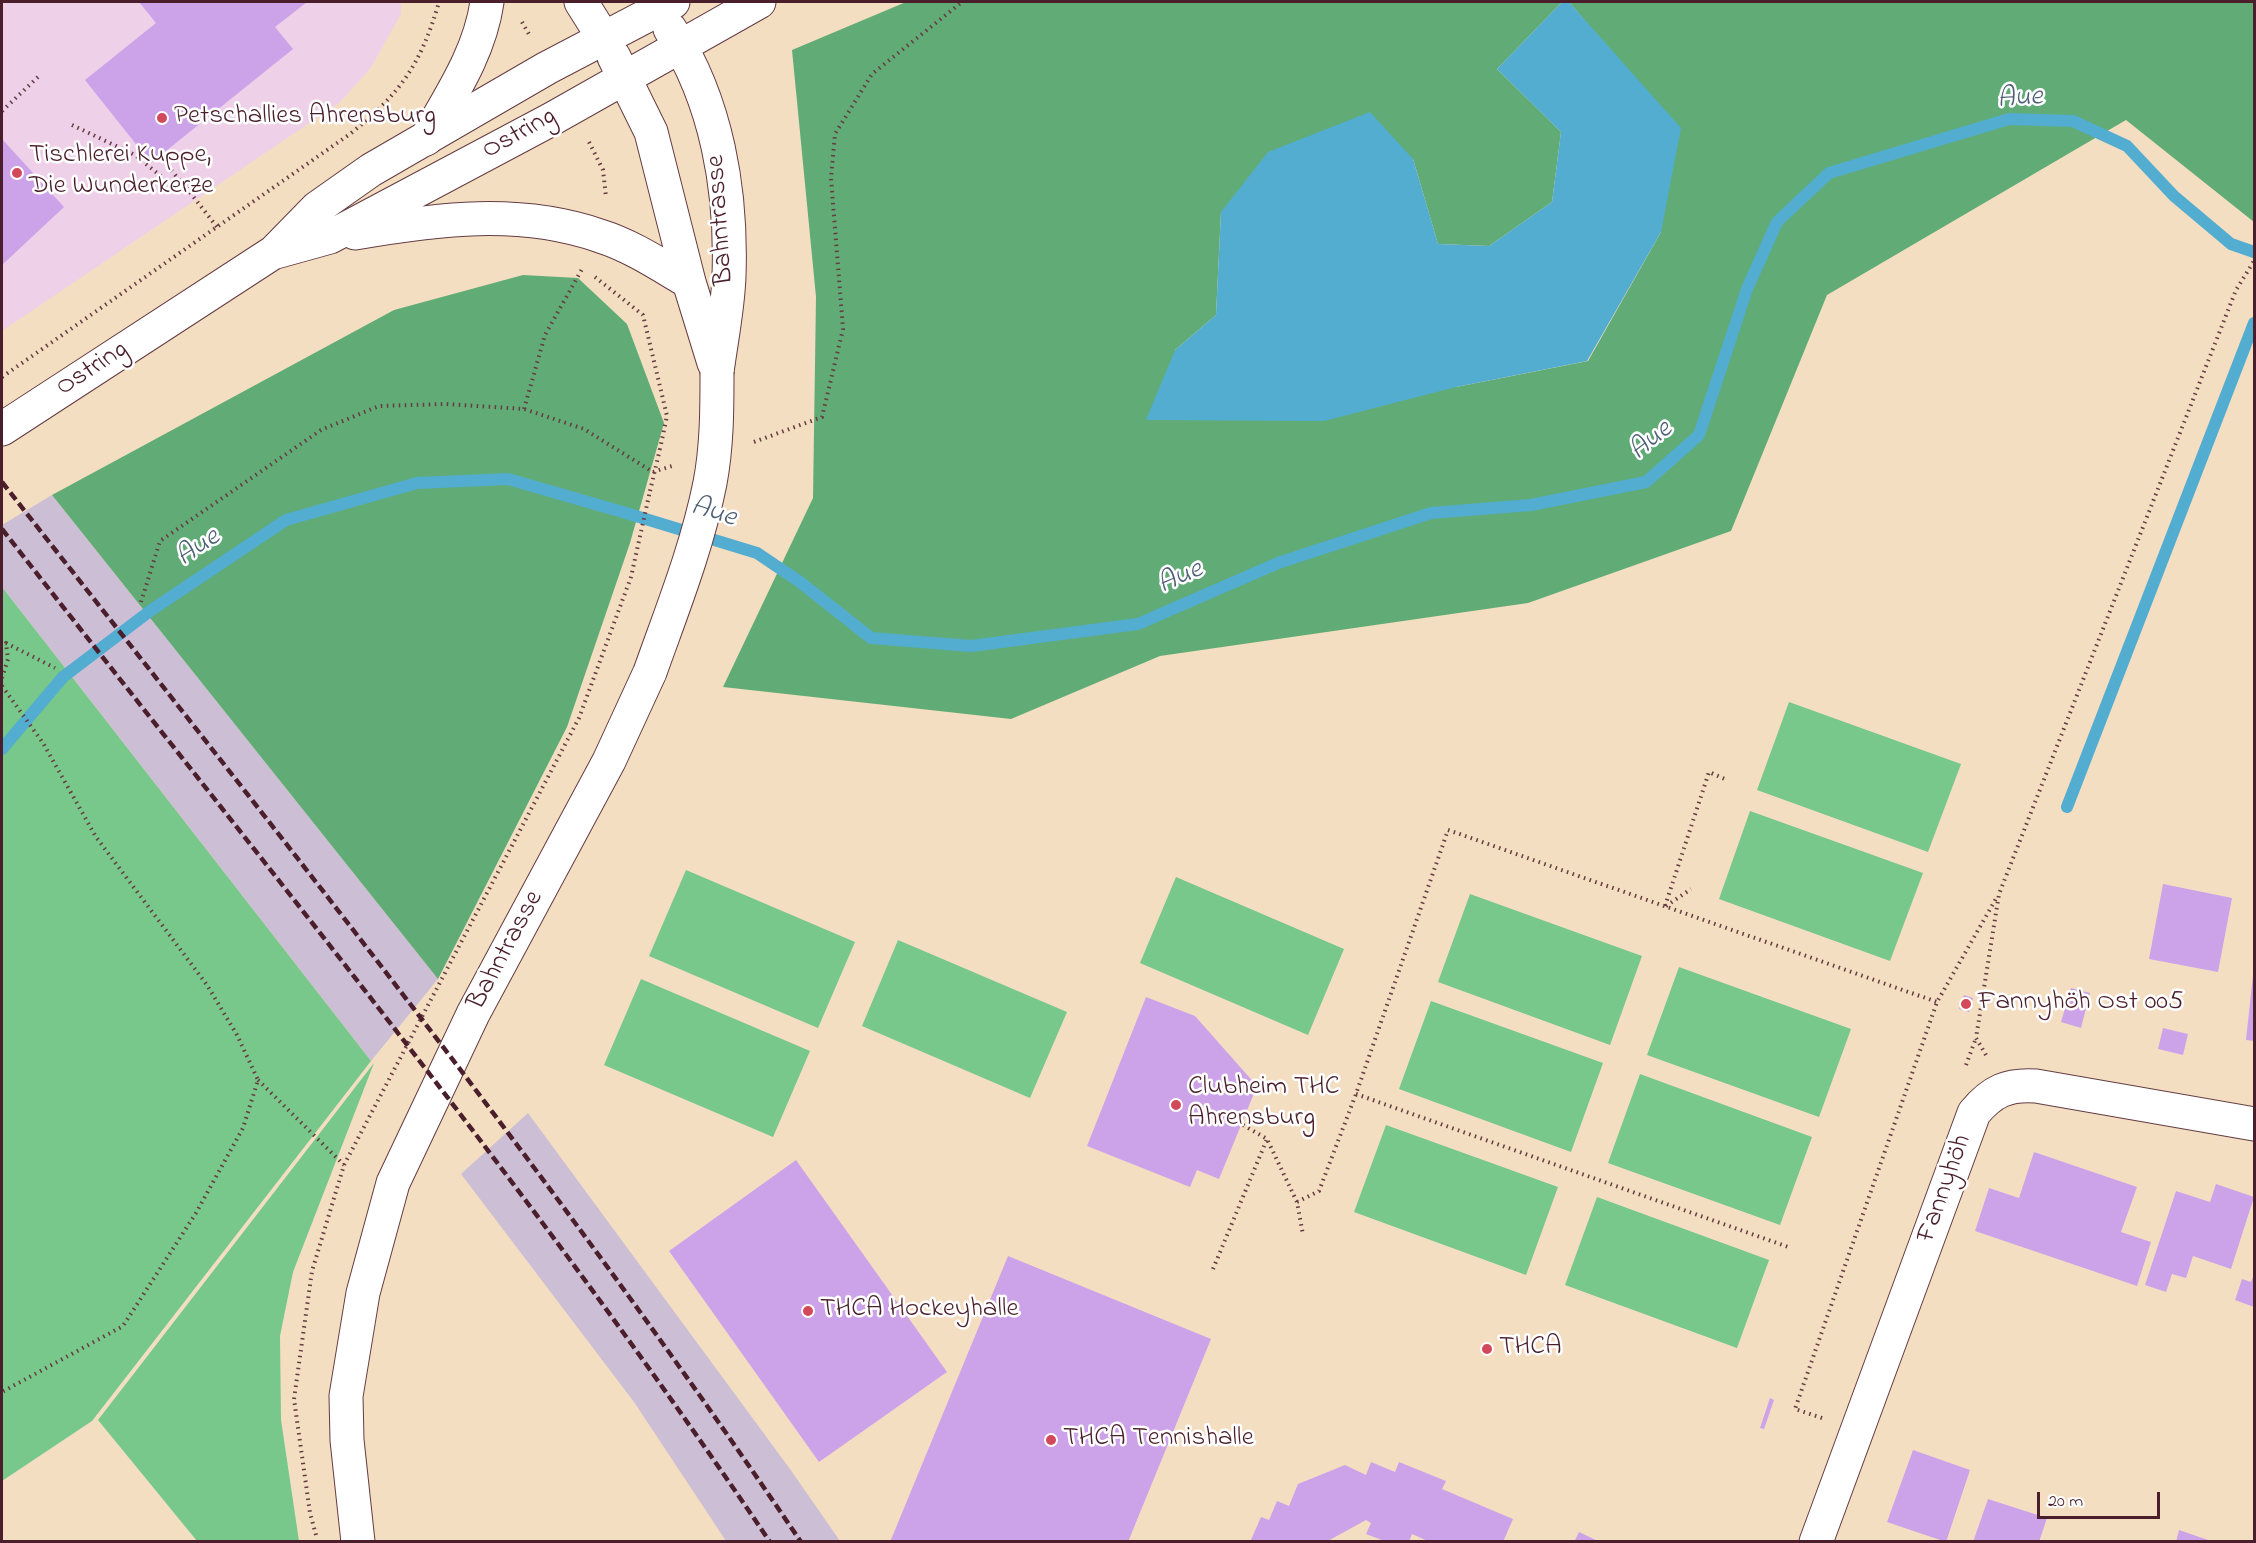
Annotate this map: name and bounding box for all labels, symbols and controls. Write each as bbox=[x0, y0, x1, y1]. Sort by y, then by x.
water label: Aue bbox=[1996, 82, 2044, 118]
place label: Petschallies Ahrensburg bbox=[174, 102, 436, 134]
street label: Ostring bbox=[477, 102, 563, 168]
marker: Petschallies Ahrensburg bbox=[155, 111, 169, 125]
place label: Tischlerei Kuppe, Die Wunderkerze bbox=[29, 141, 213, 204]
street label: Bahntrasse bbox=[701, 154, 743, 286]
marker: Tischlerei Kuppe, Die Wunderkerze bbox=[10, 166, 24, 180]
street label: Ostring bbox=[51, 335, 135, 405]
water label: Aue bbox=[1624, 415, 1680, 469]
water label: Aue bbox=[686, 491, 740, 537]
water label: Aue bbox=[171, 522, 227, 576]
water label: Aue bbox=[1153, 554, 1209, 604]
street label: Bahntrasse bbox=[462, 886, 552, 1016]
place label: Fannyhöh Ost 005 bbox=[1978, 988, 2183, 1020]
marker: Fannyhöh Ost 005 bbox=[1959, 997, 1973, 1011]
place label: Clubheim THC Ahrensburg bbox=[1188, 1073, 1340, 1136]
marker: Clubheim THC Ahrensburg bbox=[1169, 1098, 1183, 1112]
street label: Fannyhöh bbox=[1912, 1131, 1980, 1247]
place label: THCA Hockeyhalle bbox=[820, 1295, 1019, 1327]
marker: THCA Hockeyhalle bbox=[801, 1304, 815, 1318]
place label: THCA bbox=[1499, 1333, 1562, 1365]
marker: THCA bbox=[1480, 1342, 1494, 1356]
place label: THCA Tennishalle bbox=[1063, 1424, 1254, 1456]
marker: THCA Tennishalle bbox=[1044, 1433, 1058, 1447]
scale bar bbox=[2040, 1480, 2163, 1518]
text: 20 m bbox=[2048, 1489, 2083, 1515]

